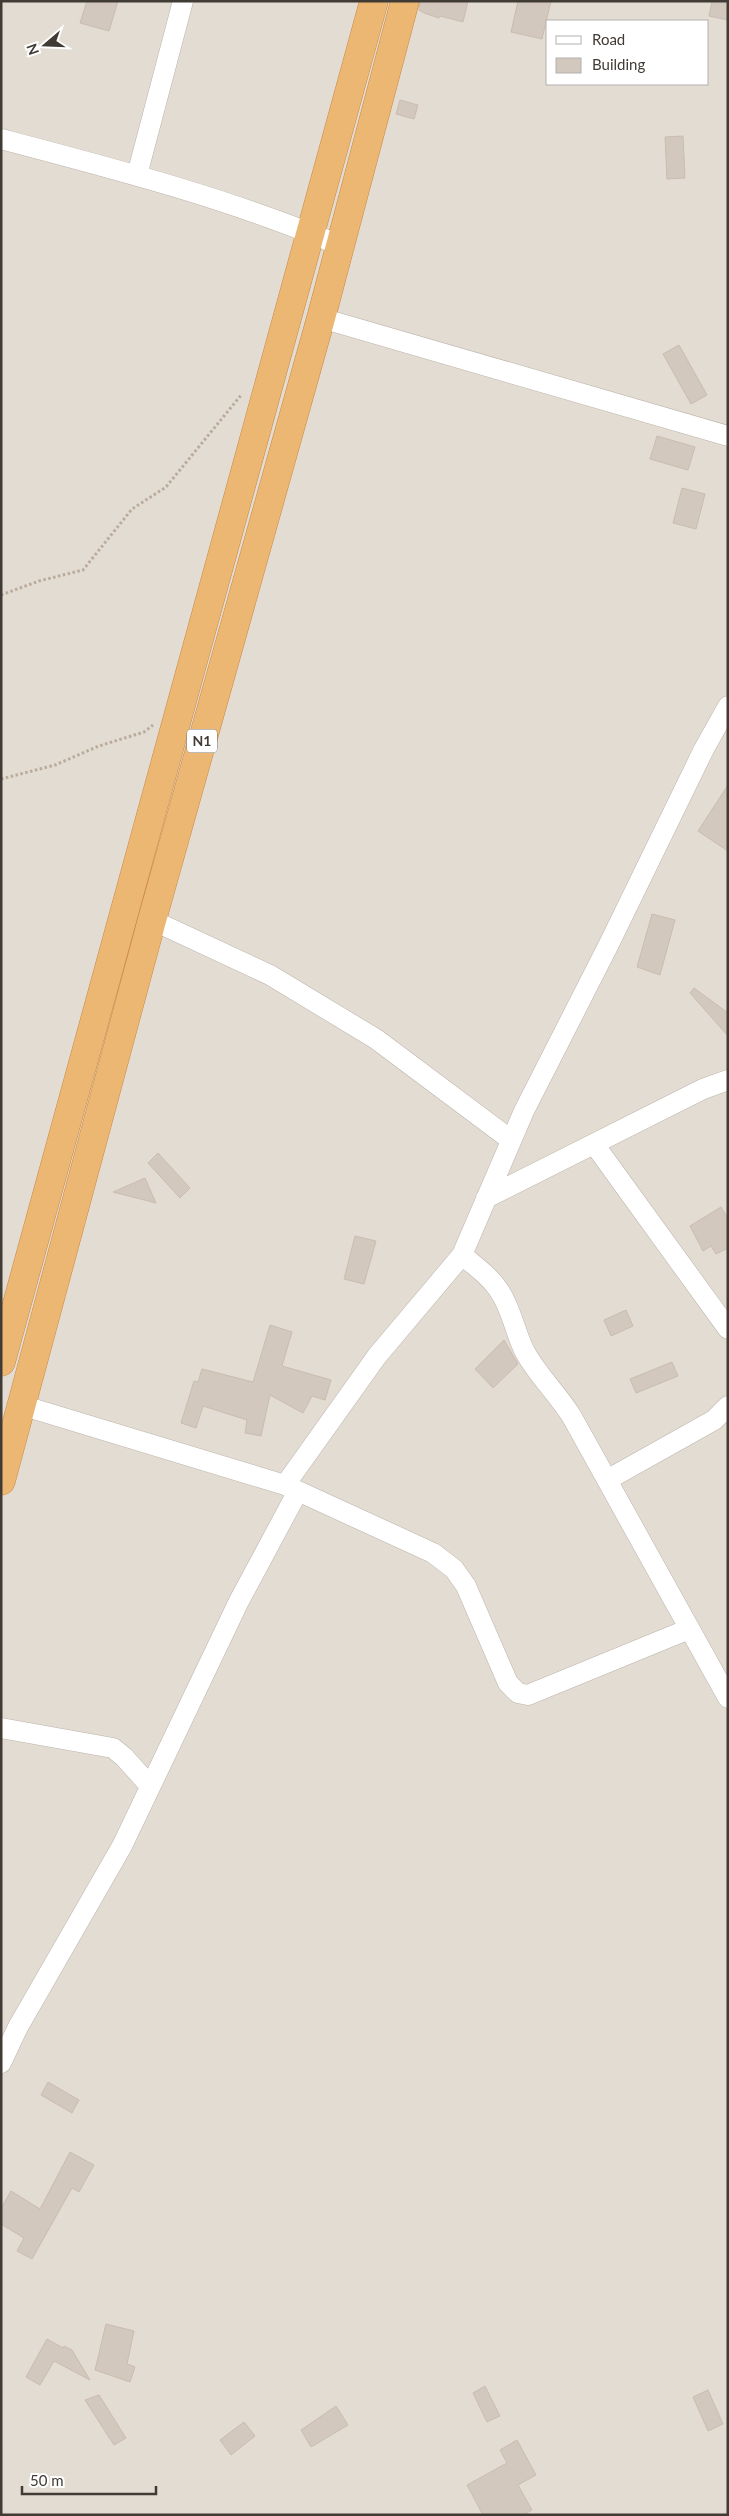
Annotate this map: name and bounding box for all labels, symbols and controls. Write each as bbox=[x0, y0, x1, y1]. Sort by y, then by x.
north arrow bbox=[20, 20, 70, 70]
legend bbox=[546, 20, 709, 85]
text: Road bbox=[592, 30, 625, 48]
text: N bbox=[22, 42, 42, 57]
text: Building bbox=[592, 55, 645, 73]
road number: N1 bbox=[187, 729, 217, 752]
scale bar bbox=[22, 2464, 156, 2496]
text: 50 m bbox=[30, 2471, 64, 2489]

